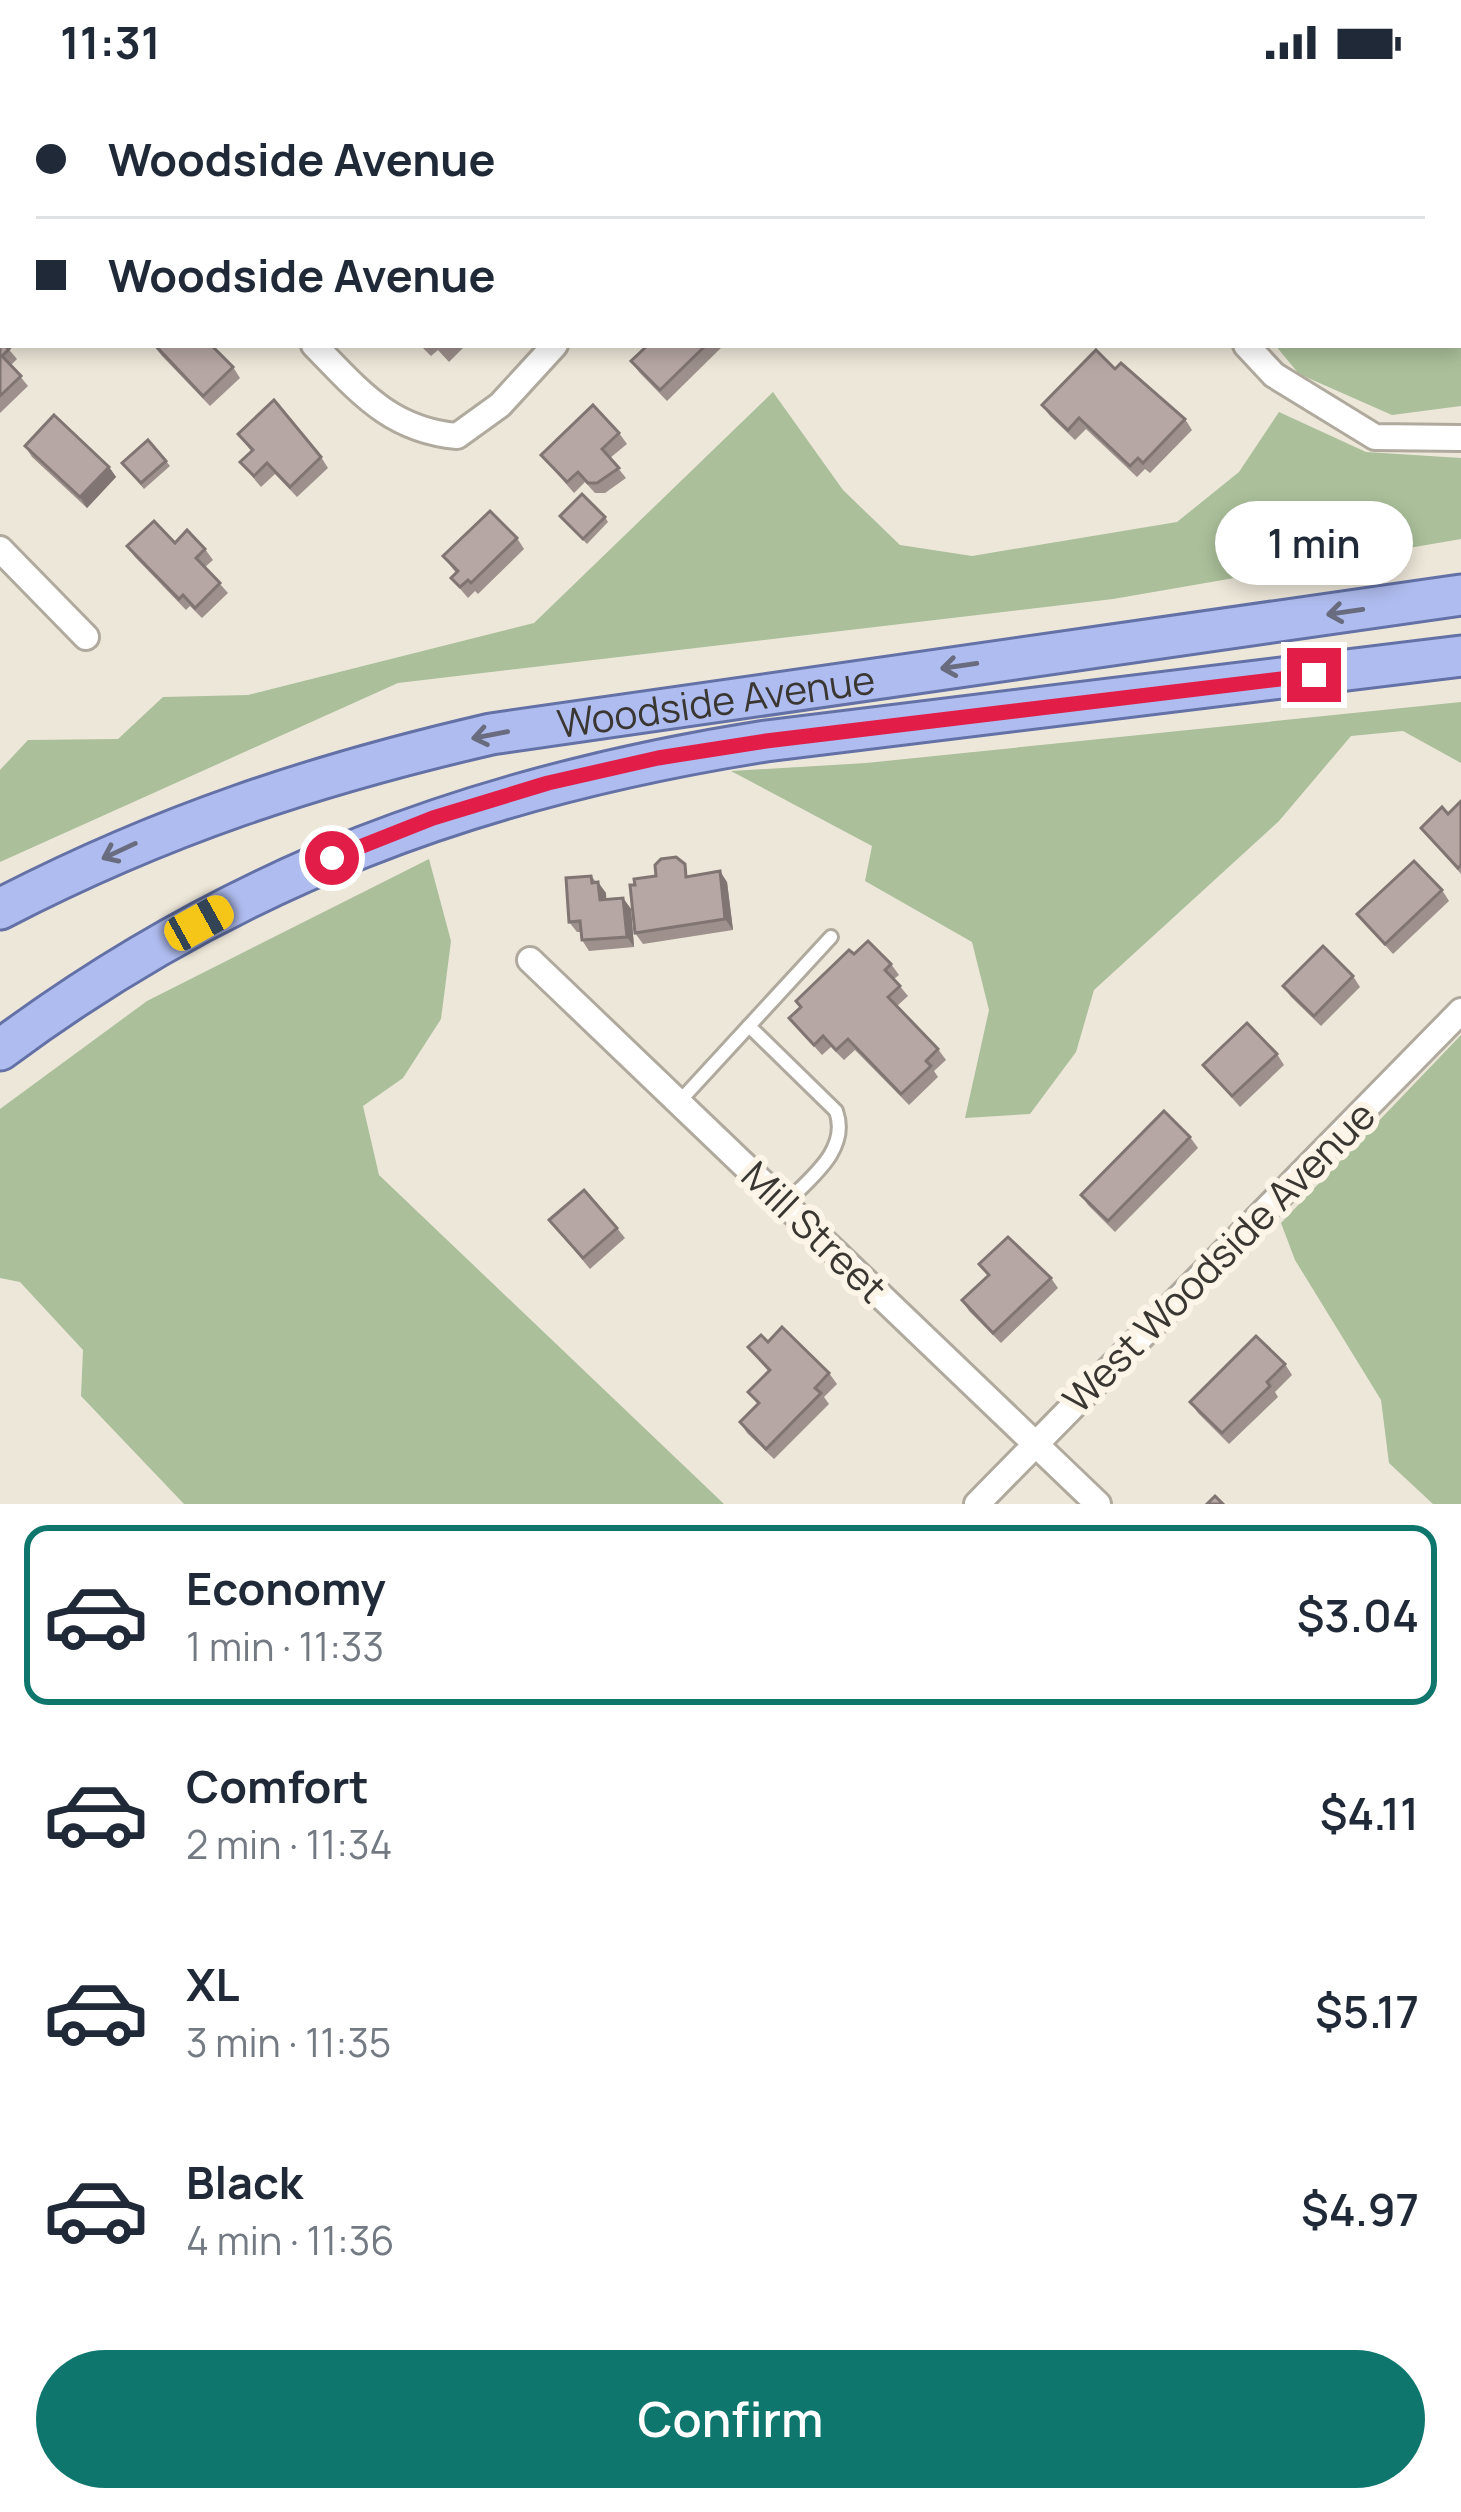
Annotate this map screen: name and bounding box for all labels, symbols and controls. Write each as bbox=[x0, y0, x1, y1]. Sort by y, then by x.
text: 11:31 bbox=[60, 11, 161, 73]
text: Woodside Avenue bbox=[108, 128, 496, 190]
text: Woodside Avenue bbox=[108, 244, 496, 306]
callout: 1 min bbox=[1215, 501, 1413, 585]
text: 1 min bbox=[1268, 516, 1360, 570]
one-way arrow bbox=[1326, 601, 1365, 624]
route end bbox=[1287, 648, 1341, 702]
street label: Woodside Avenue bbox=[553, 651, 878, 750]
one-way arrow bbox=[940, 655, 979, 678]
one-way arrow bbox=[471, 725, 510, 747]
route start bbox=[305, 831, 359, 885]
one-way arrow bbox=[102, 841, 138, 863]
car bbox=[159, 890, 239, 956]
street label: West Woodside Avenue bbox=[1050, 1088, 1386, 1424]
street label: Mill Street bbox=[730, 1148, 899, 1314]
text: Economy bbox=[186, 1557, 386, 1619]
icon: car bbox=[42, 1561, 150, 1669]
text: $3.04 bbox=[1297, 1584, 1419, 1646]
text: 1 min · 11:33 bbox=[186, 1619, 384, 1673]
text: Comfort bbox=[186, 1755, 369, 1817]
icon: car bbox=[42, 1759, 150, 1867]
text: $4.11 bbox=[1320, 1782, 1419, 1844]
text: 2 min · 11:34 bbox=[186, 1817, 392, 1871]
text: XL bbox=[186, 1953, 240, 2015]
icon: car bbox=[42, 1957, 150, 2065]
text: $5.17 bbox=[1315, 1980, 1419, 2042]
text: 3 min · 11:35 bbox=[186, 2015, 391, 2069]
text: Black bbox=[186, 2151, 303, 2213]
icon: car bbox=[42, 2155, 150, 2263]
text: $4.97 bbox=[1301, 2178, 1419, 2240]
text: 4 min · 11:36 bbox=[186, 2213, 394, 2267]
button: Confirm bbox=[36, 2350, 1425, 2488]

